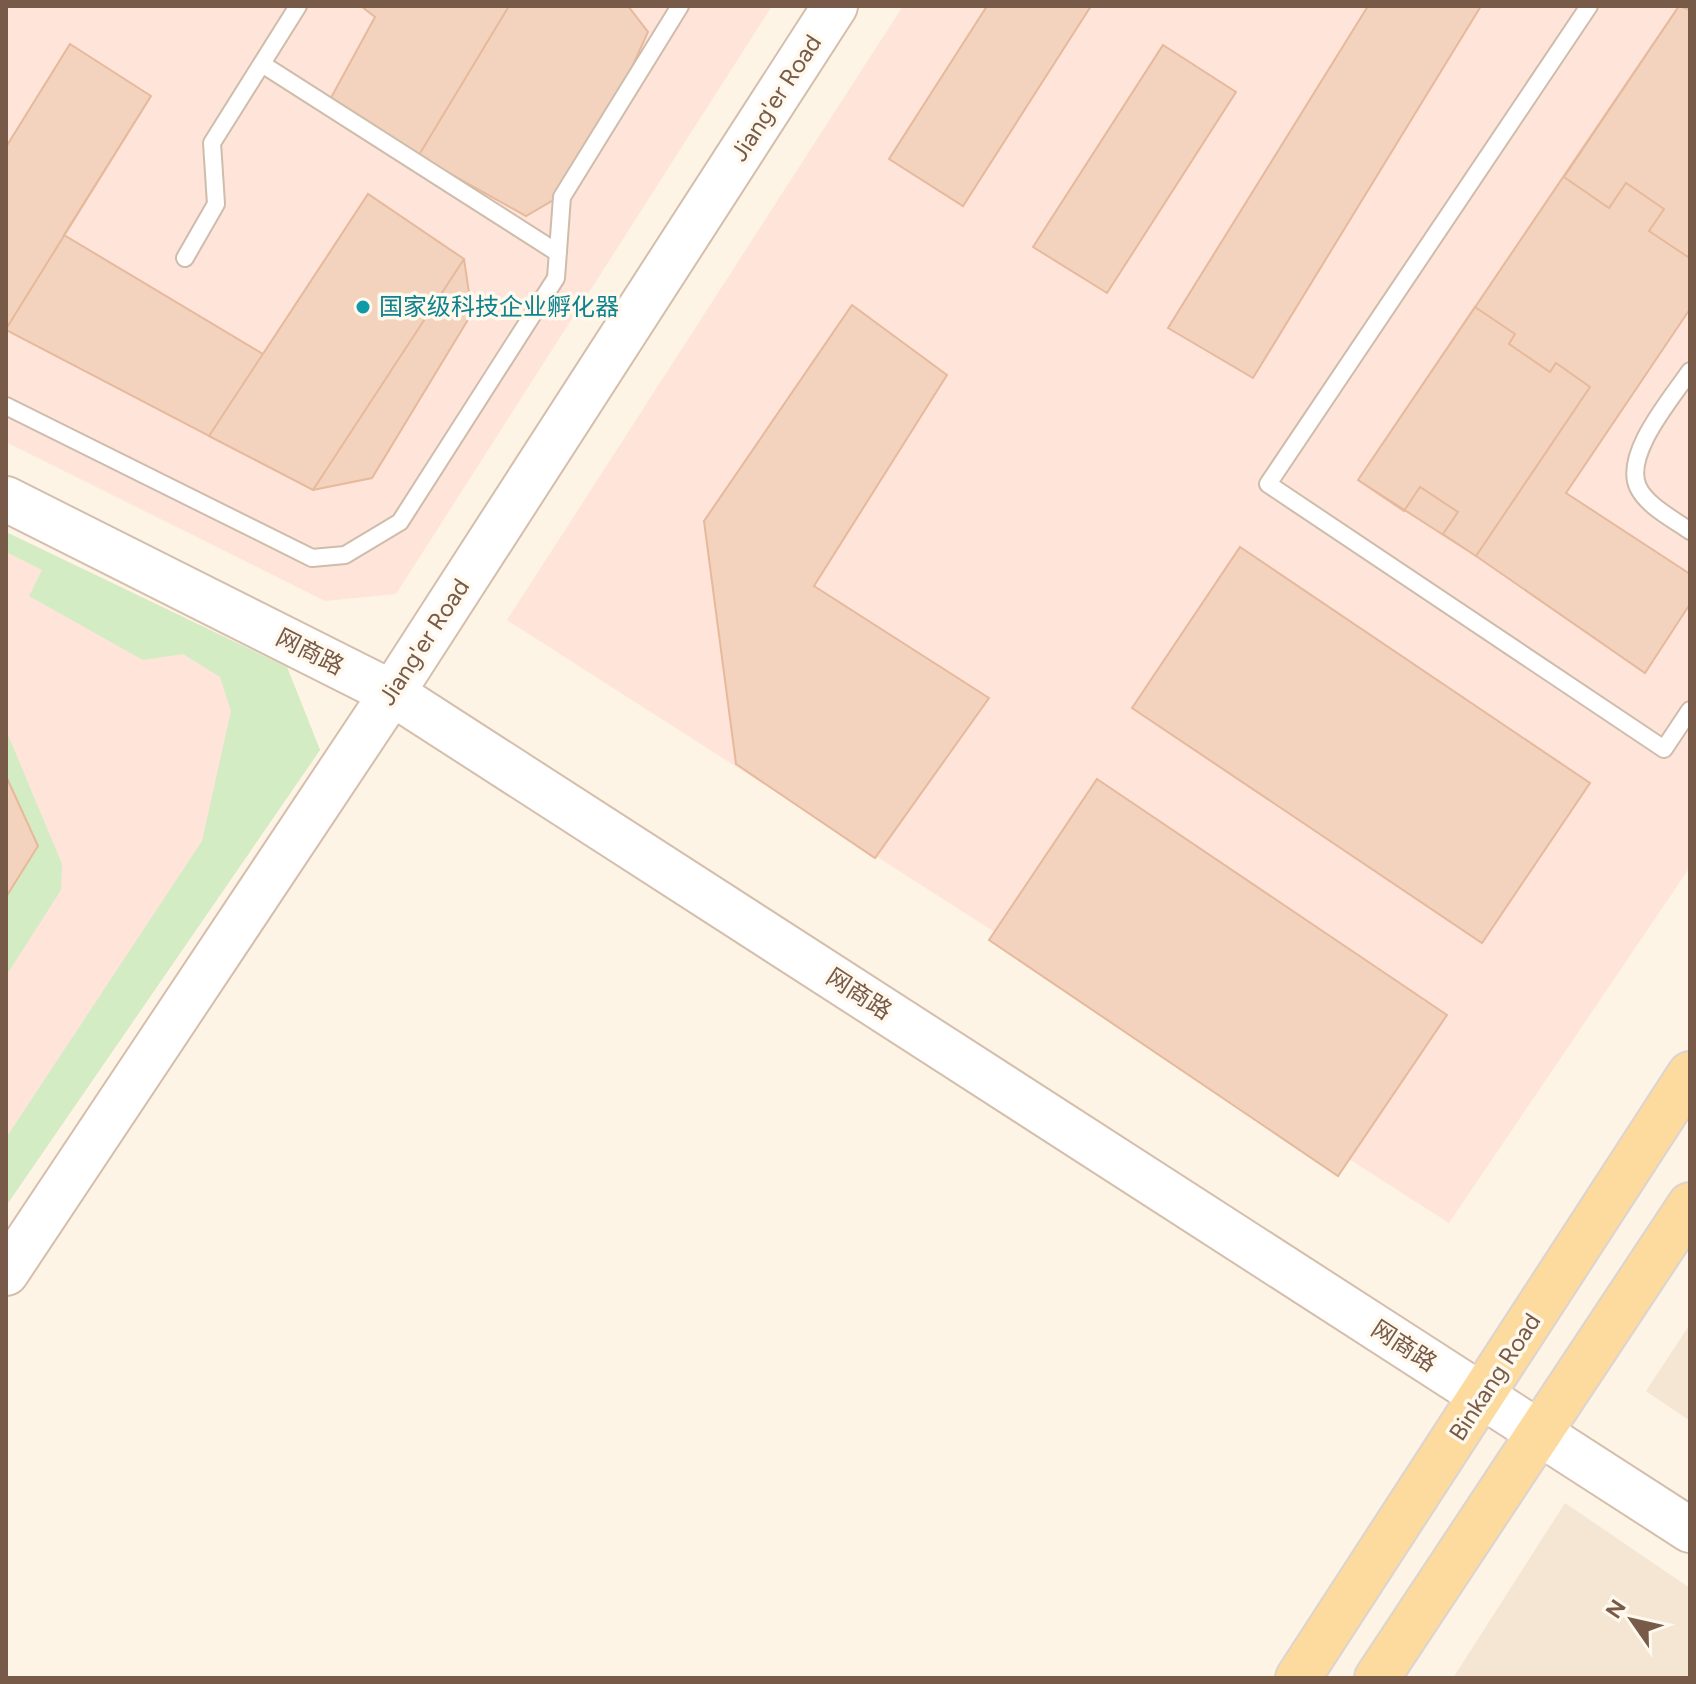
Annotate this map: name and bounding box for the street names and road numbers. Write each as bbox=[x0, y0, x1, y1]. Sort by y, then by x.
street label: Jiang'er Road bbox=[724, 29, 827, 166]
street label: Jiang'er Road bbox=[372, 573, 475, 710]
street label: 网商路 bbox=[272, 622, 349, 681]
street label: 网商路 bbox=[821, 962, 897, 1025]
street label: Binkang Road bbox=[1443, 1308, 1546, 1446]
street label: 网商路 bbox=[1366, 1314, 1442, 1377]

